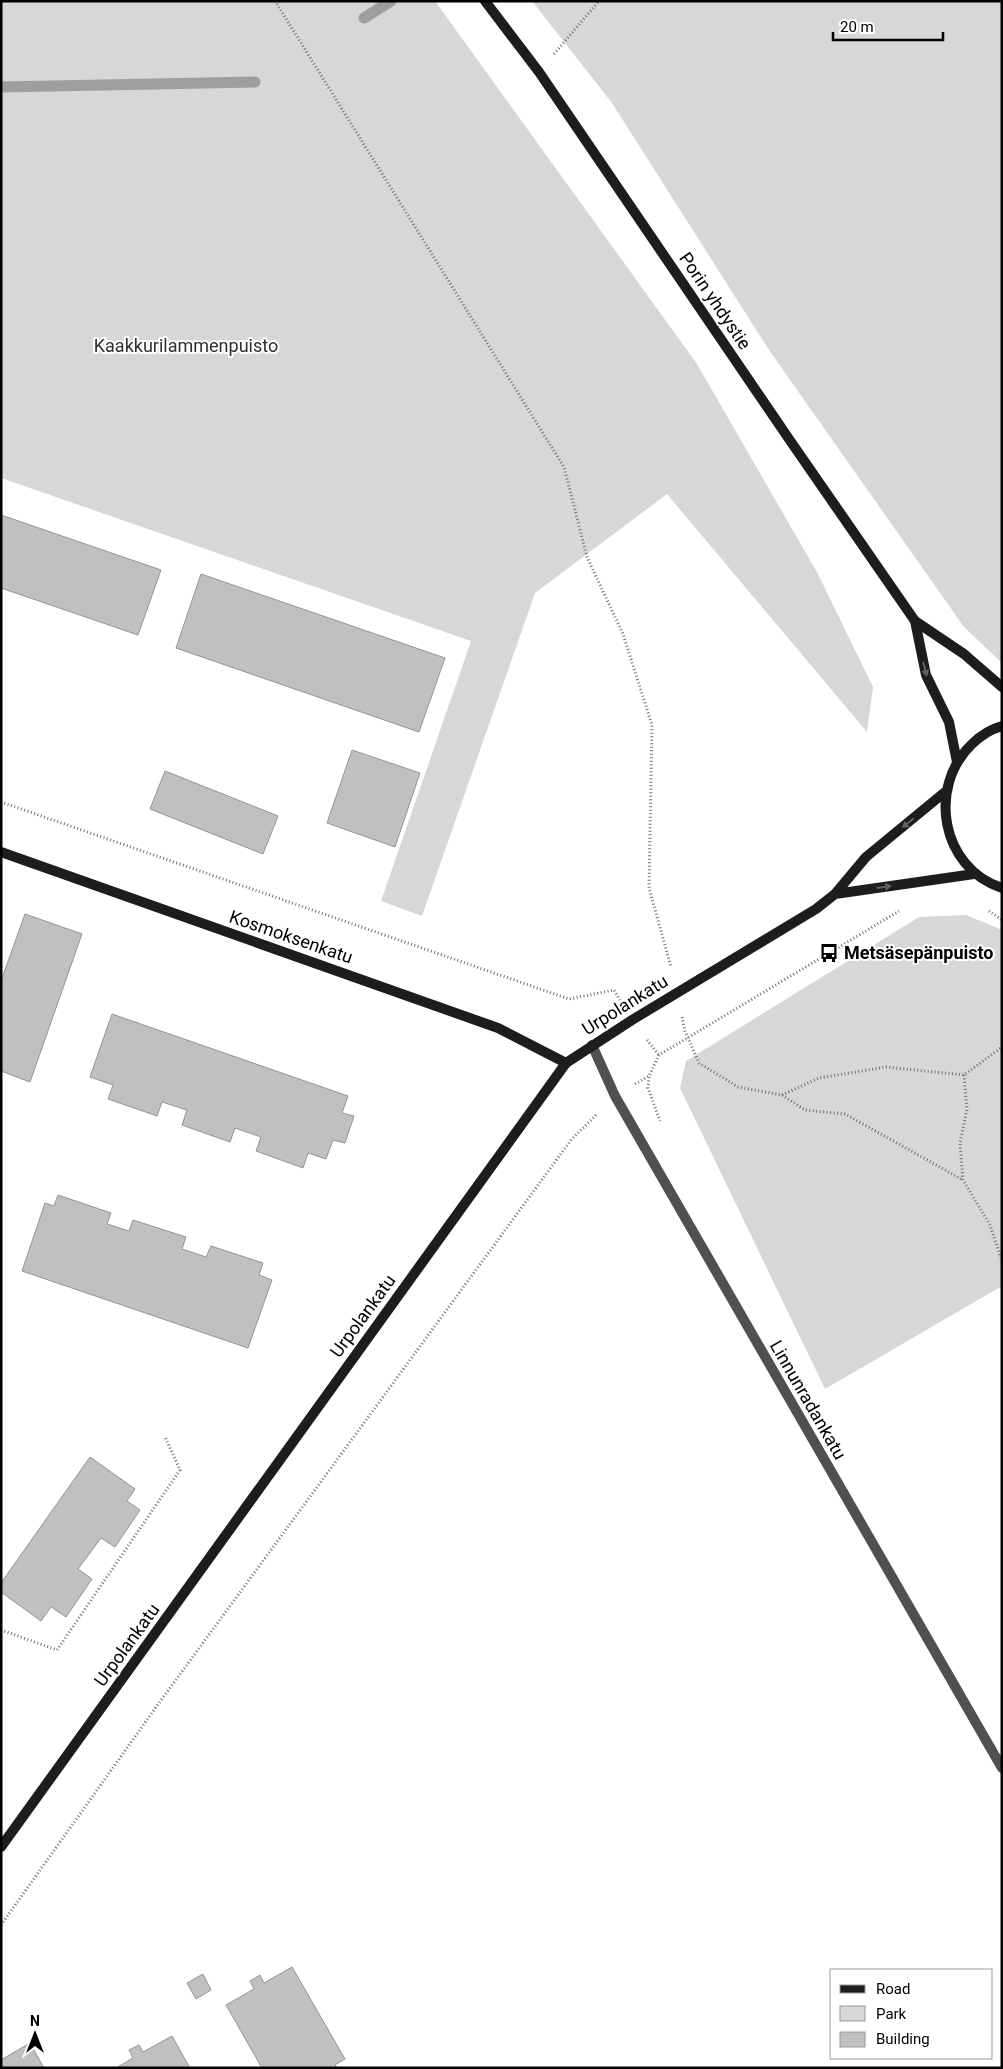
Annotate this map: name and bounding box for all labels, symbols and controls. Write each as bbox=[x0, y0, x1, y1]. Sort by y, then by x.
scale bar bbox=[833, 10, 943, 42]
text: 20 m bbox=[840, 18, 874, 36]
street label: Porin yhdystie bbox=[675, 248, 756, 353]
park label: Kaakkurilammenpuisto bbox=[94, 335, 278, 356]
one-way arrow bbox=[921, 661, 929, 676]
one-way arrow bbox=[901, 818, 914, 829]
one-way arrow bbox=[876, 883, 892, 891]
street label: Kosmoksenkatu bbox=[227, 906, 356, 968]
bus stop icon: Metsäsepänpuisto bbox=[818, 942, 840, 964]
place label: Metsäsepänpuisto bbox=[844, 942, 994, 963]
street label: Urpolankatu bbox=[578, 970, 671, 1039]
street label: Urpolankatu bbox=[326, 1270, 400, 1361]
street label: Linnunradankatu bbox=[766, 1336, 851, 1463]
street label: Urpolankatu bbox=[90, 1599, 164, 1690]
legend bbox=[830, 1969, 993, 2059]
text: Road bbox=[876, 1980, 910, 1998]
text: Park bbox=[876, 2005, 907, 2023]
north arrow bbox=[10, 2009, 60, 2059]
text: N bbox=[30, 2013, 40, 2029]
text: Building bbox=[876, 2030, 930, 2048]

